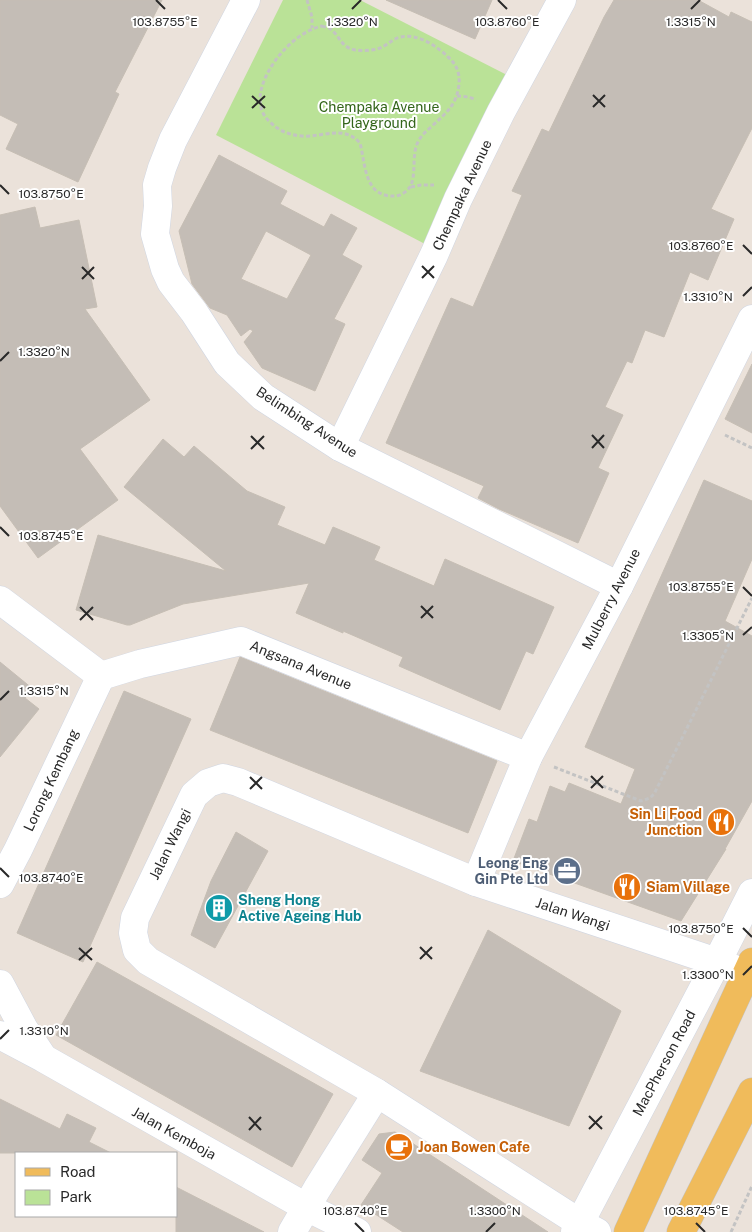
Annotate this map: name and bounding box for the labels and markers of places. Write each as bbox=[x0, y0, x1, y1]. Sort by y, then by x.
place label: Sin Li Food Junction bbox=[629, 806, 702, 838]
restaurant icon: Sin Li Food Junction bbox=[706, 807, 736, 837]
place label: Leong Eng Gin Pte Ltd bbox=[475, 855, 548, 887]
office icon: Leong Eng Gin Pte Ltd bbox=[552, 856, 582, 886]
restaurant icon: Siam Village bbox=[612, 872, 642, 902]
place label: Siam Village bbox=[646, 879, 730, 895]
place label: Sheng Hong Active Ageing Hub bbox=[238, 892, 362, 924]
building icon: Sheng Hong Active Ageing Hub bbox=[204, 893, 234, 923]
cafe icon: Joan Bowen Cafe bbox=[384, 1132, 414, 1162]
place label: Joan Bowen Cafe bbox=[418, 1139, 530, 1155]

